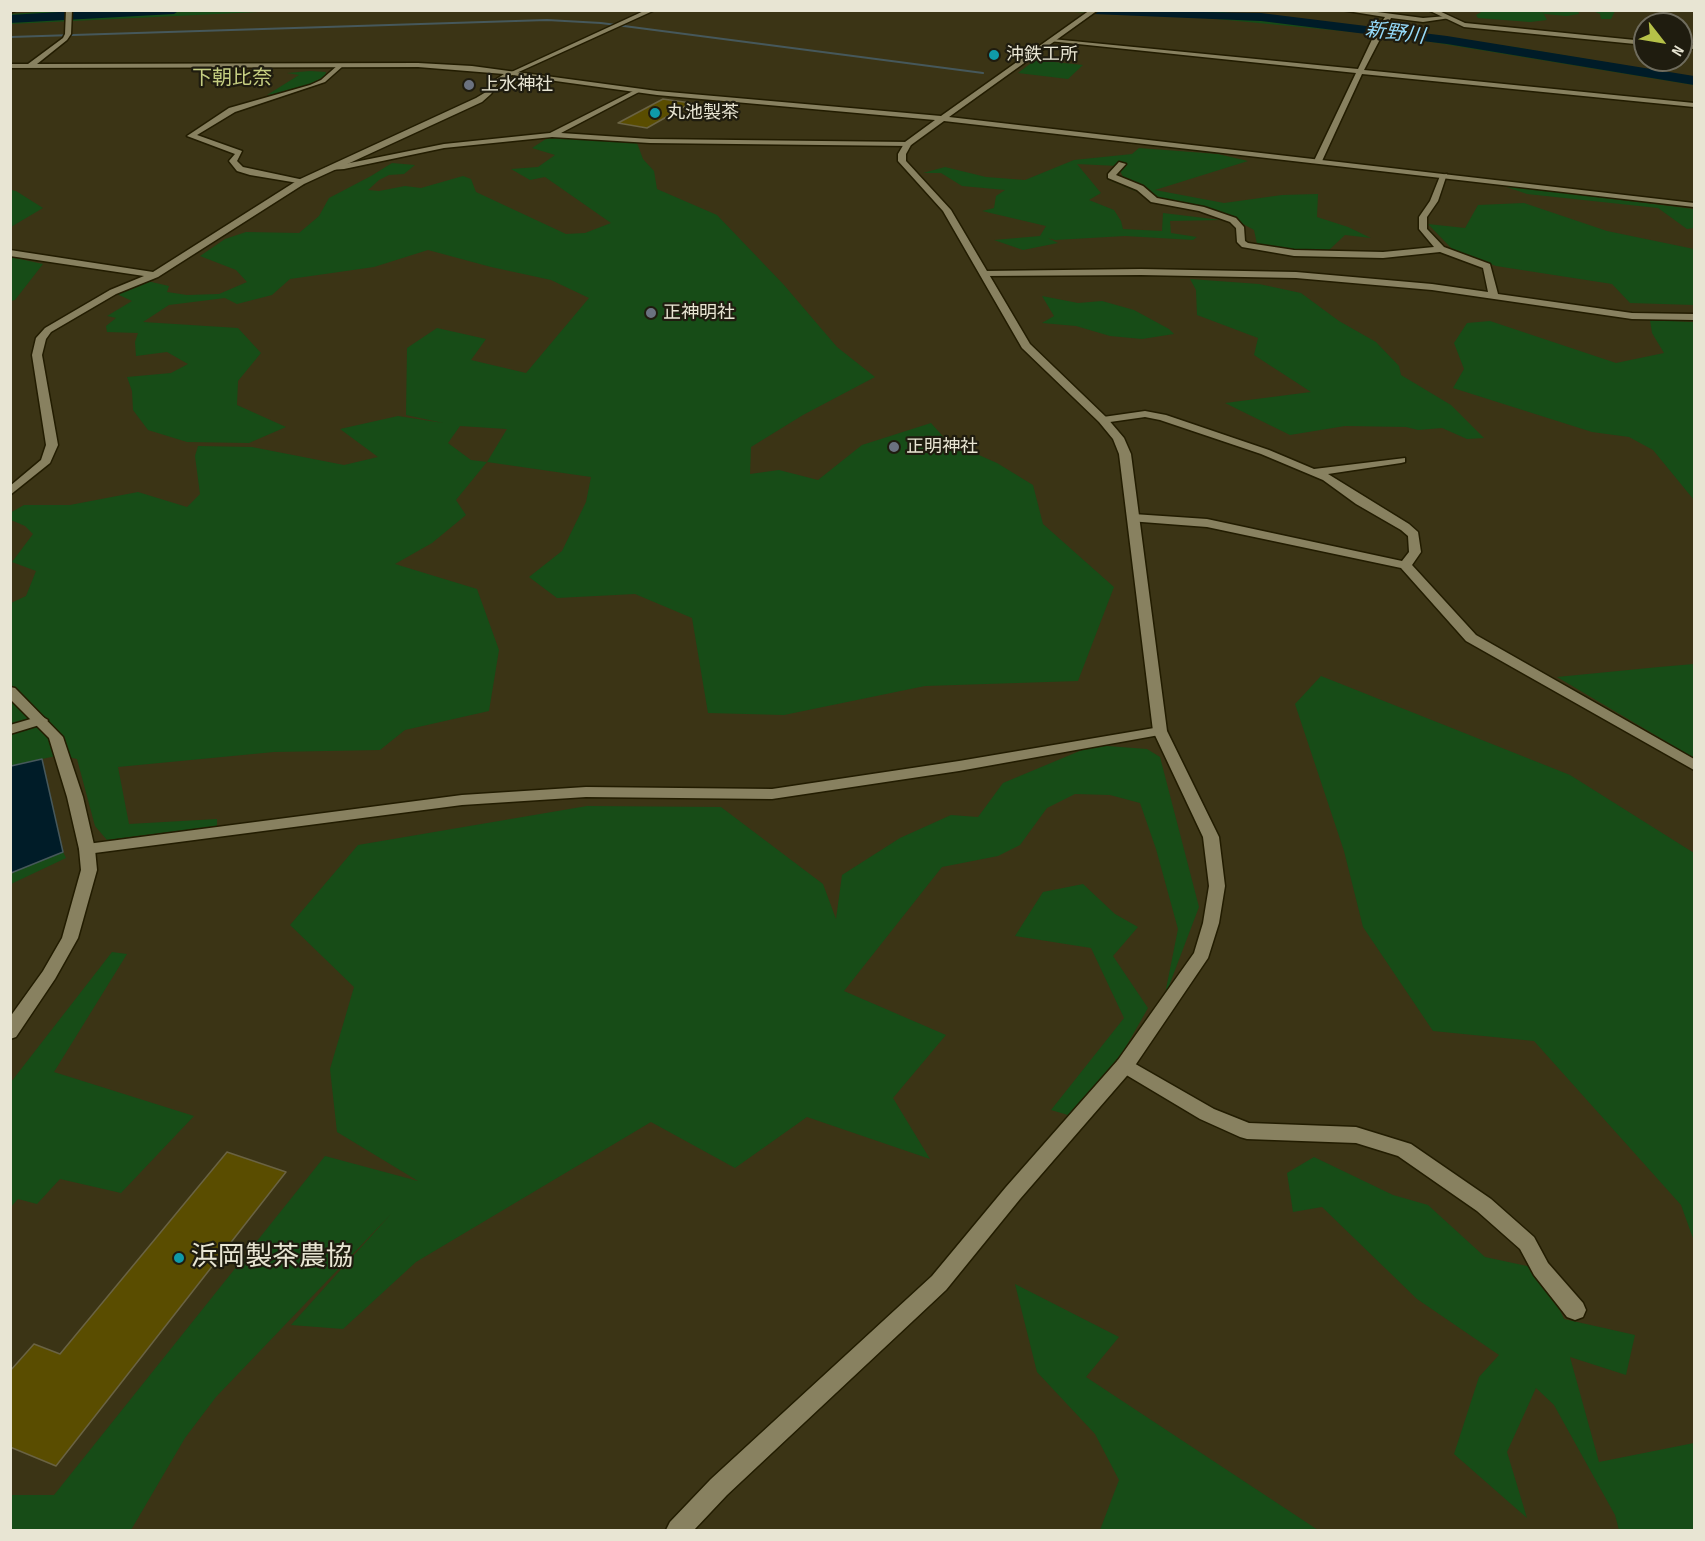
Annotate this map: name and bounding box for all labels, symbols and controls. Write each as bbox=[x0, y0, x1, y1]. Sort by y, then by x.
north arrow bbox=[1633, 12, 1693, 72]
water label: 新野川 bbox=[1364, 18, 1426, 50]
text: N bbox=[1667, 42, 1687, 59]
place label: 沖鉄工所 bbox=[1006, 44, 1078, 66]
marker: 沖鉄工所 bbox=[987, 48, 1001, 62]
district label: 下朝比奈 bbox=[192, 67, 272, 91]
place label: 上水神社 bbox=[481, 74, 553, 96]
marker: 上水神社 bbox=[462, 78, 476, 92]
place label: 丸池製茶 bbox=[667, 102, 739, 124]
marker: 丸池製茶 bbox=[648, 106, 662, 120]
place label: 正神明社 bbox=[663, 302, 735, 324]
marker: 正神明社 bbox=[644, 306, 658, 320]
place label: 正明神社 bbox=[906, 436, 978, 458]
marker: 正明神社 bbox=[887, 440, 901, 454]
place label: 浜岡製茶農協 bbox=[191, 1242, 353, 1274]
marker: 浜岡製茶農協 bbox=[172, 1251, 186, 1265]

